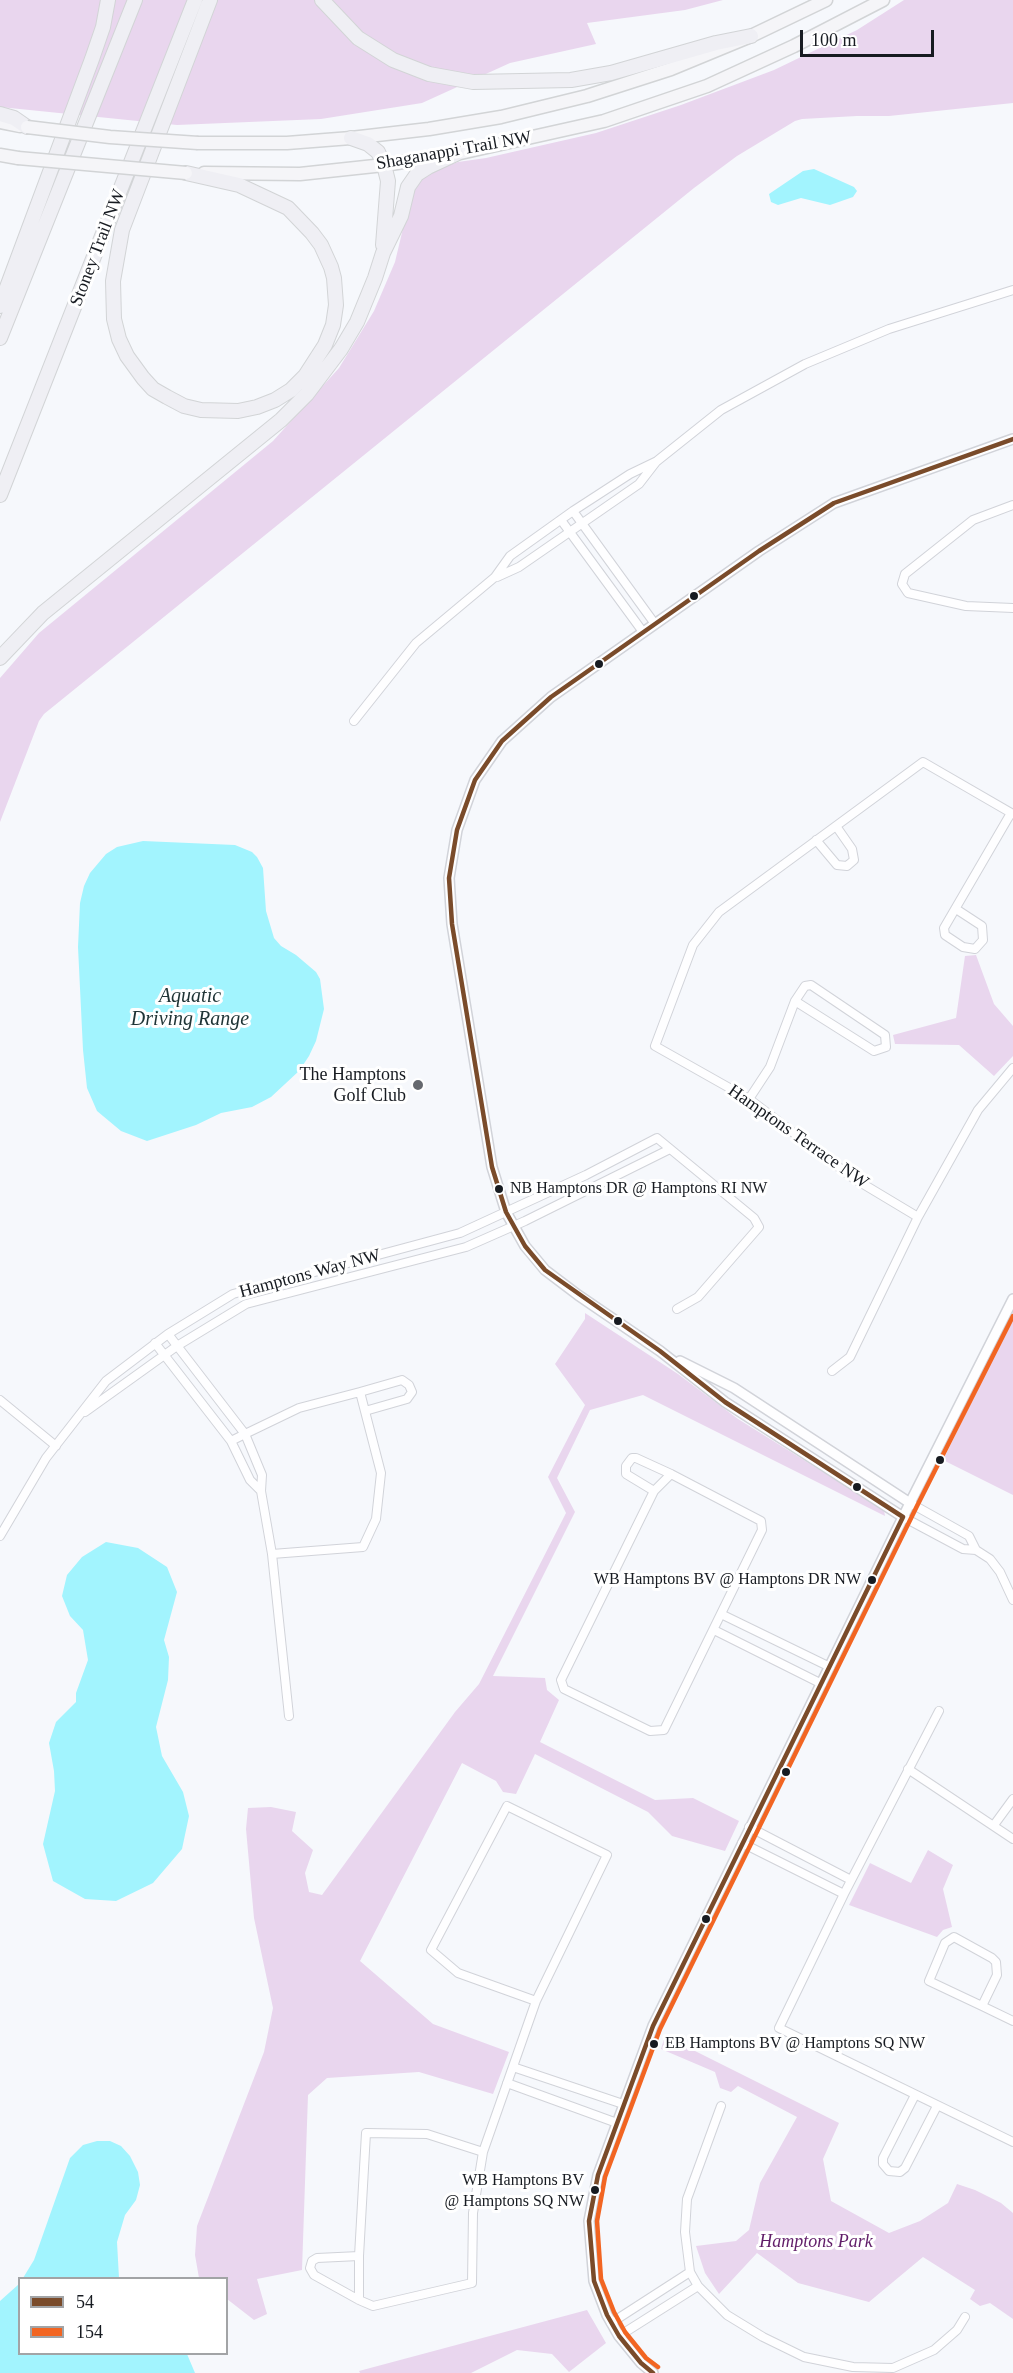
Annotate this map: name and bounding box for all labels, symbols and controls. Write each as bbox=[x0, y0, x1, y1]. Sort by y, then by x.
scale bar bbox=[803, 18, 936, 56]
text: 100 m bbox=[811, 30, 857, 50]
street label: Shaganappi Trail NW bbox=[375, 127, 533, 175]
street label: Stoney Trail NW bbox=[66, 187, 130, 309]
unlabelled marker bbox=[688, 590, 700, 602]
unlabelled marker bbox=[593, 658, 605, 670]
water label: Aquatic Driving Range bbox=[131, 985, 249, 1032]
place label: The Hamptons Golf Club bbox=[300, 1064, 406, 1106]
marker: The Hamptons Golf Club bbox=[411, 1078, 425, 1092]
street label: Hamptons Terrace NW bbox=[724, 1080, 872, 1194]
place label: NB Hamptons DR @ Hamptons RI NW bbox=[510, 1179, 767, 1199]
marker: NB Hamptons DR @ Hamptons RI NW bbox=[493, 1183, 505, 1195]
street label: Hamptons Way NW bbox=[237, 1245, 383, 1303]
unlabelled marker bbox=[612, 1315, 624, 1327]
unlabelled marker bbox=[934, 1454, 946, 1466]
unlabelled marker bbox=[851, 1481, 863, 1493]
place label: WB Hamptons BV @ Hamptons DR NW bbox=[594, 1570, 861, 1590]
marker: WB Hamptons BV @ Hamptons DR NW bbox=[866, 1574, 878, 1586]
unlabelled marker bbox=[780, 1766, 792, 1778]
unlabelled marker bbox=[700, 1913, 712, 1925]
place label: EB Hamptons BV @ Hamptons SQ NW bbox=[665, 2034, 925, 2054]
marker: EB Hamptons BV @ Hamptons SQ NW bbox=[648, 2038, 660, 2050]
place label: WB Hamptons BV @ Hamptons SQ NW bbox=[444, 2171, 584, 2209]
marker: WB Hamptons BV @ Hamptons SQ NW bbox=[589, 2184, 601, 2196]
park label: Hamptons Park bbox=[759, 2231, 873, 2253]
legend bbox=[18, 2277, 228, 2355]
text: 54 bbox=[76, 2292, 94, 2312]
text: 154 bbox=[76, 2322, 103, 2342]

